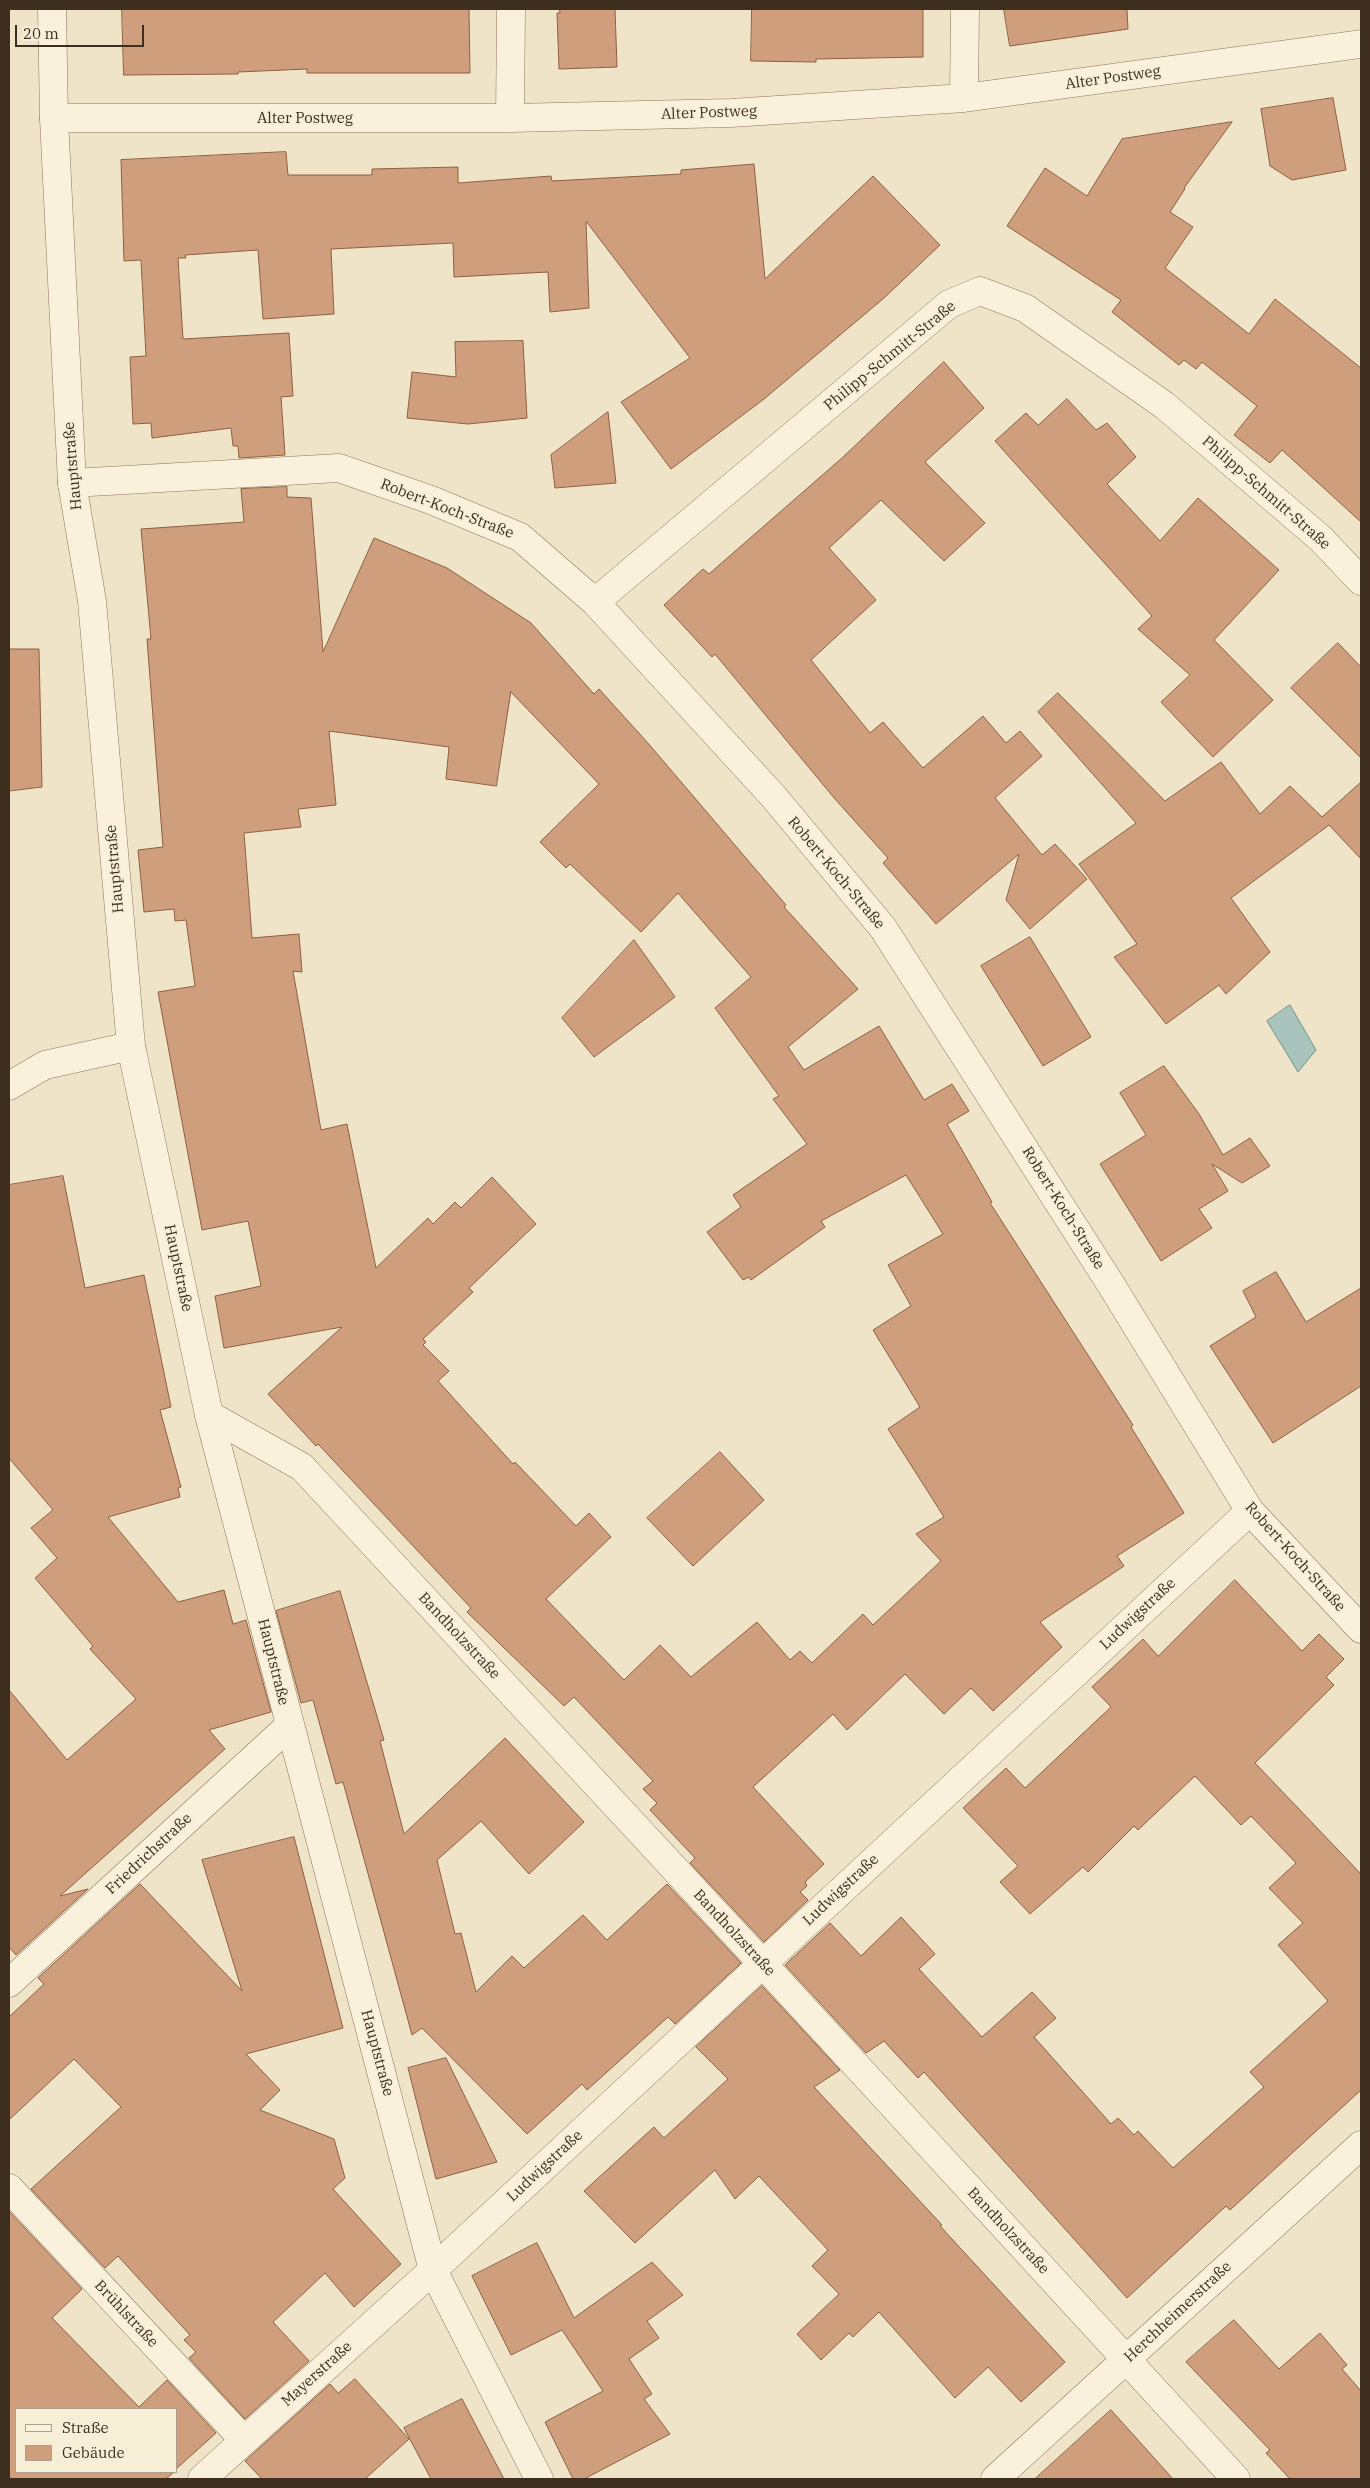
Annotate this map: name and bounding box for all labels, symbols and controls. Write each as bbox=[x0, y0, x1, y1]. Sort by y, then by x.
scale bar bbox=[18, 15, 146, 47]
text: 20 m bbox=[23, 24, 59, 43]
street label: Alter Postweg bbox=[1064, 62, 1162, 94]
street label: Alter Postweg bbox=[661, 102, 757, 124]
street label: Alter Postweg bbox=[257, 110, 353, 128]
street label: Philipp-Schmitt-Straße bbox=[821, 297, 959, 415]
street label: Hauptstraße bbox=[60, 421, 86, 511]
street label: Philipp-Schmitt-Straße bbox=[1198, 432, 1334, 554]
street label: Robert-Koch-Straße bbox=[378, 475, 516, 543]
street label: Robert-Koch-Straße bbox=[784, 813, 888, 933]
street label: Hauptstraße bbox=[102, 824, 128, 914]
street label: Robert-Koch-Straße bbox=[1018, 1143, 1108, 1273]
street label: Hauptstraße bbox=[160, 1223, 196, 1313]
street label: Robert-Koch-Straße bbox=[1241, 1498, 1349, 1616]
street label: Ludwigstraße bbox=[1096, 1574, 1180, 1654]
street label: Bandholzstraße bbox=[414, 1589, 504, 1683]
street label: Hauptstraße bbox=[254, 1617, 292, 1707]
street label: Friedrichstraße bbox=[102, 1810, 196, 1898]
street label: Ludwigstraße bbox=[799, 1850, 883, 1930]
street label: Bandholzstraße bbox=[689, 1886, 779, 1980]
street label: Hauptstraße bbox=[357, 2008, 397, 2098]
street label: Ludwigstraße bbox=[503, 2126, 587, 2206]
street label: Bandholzstraße bbox=[963, 2184, 1053, 2278]
street label: Herchheimerstraße bbox=[1121, 2258, 1235, 2366]
street label: Brühlstraße bbox=[90, 2277, 162, 2351]
street label: Mayerstraße bbox=[278, 2338, 356, 2410]
legend bbox=[15, 2408, 178, 2473]
text: Straße bbox=[62, 2418, 109, 2437]
text: Gebäude bbox=[62, 2443, 125, 2462]

